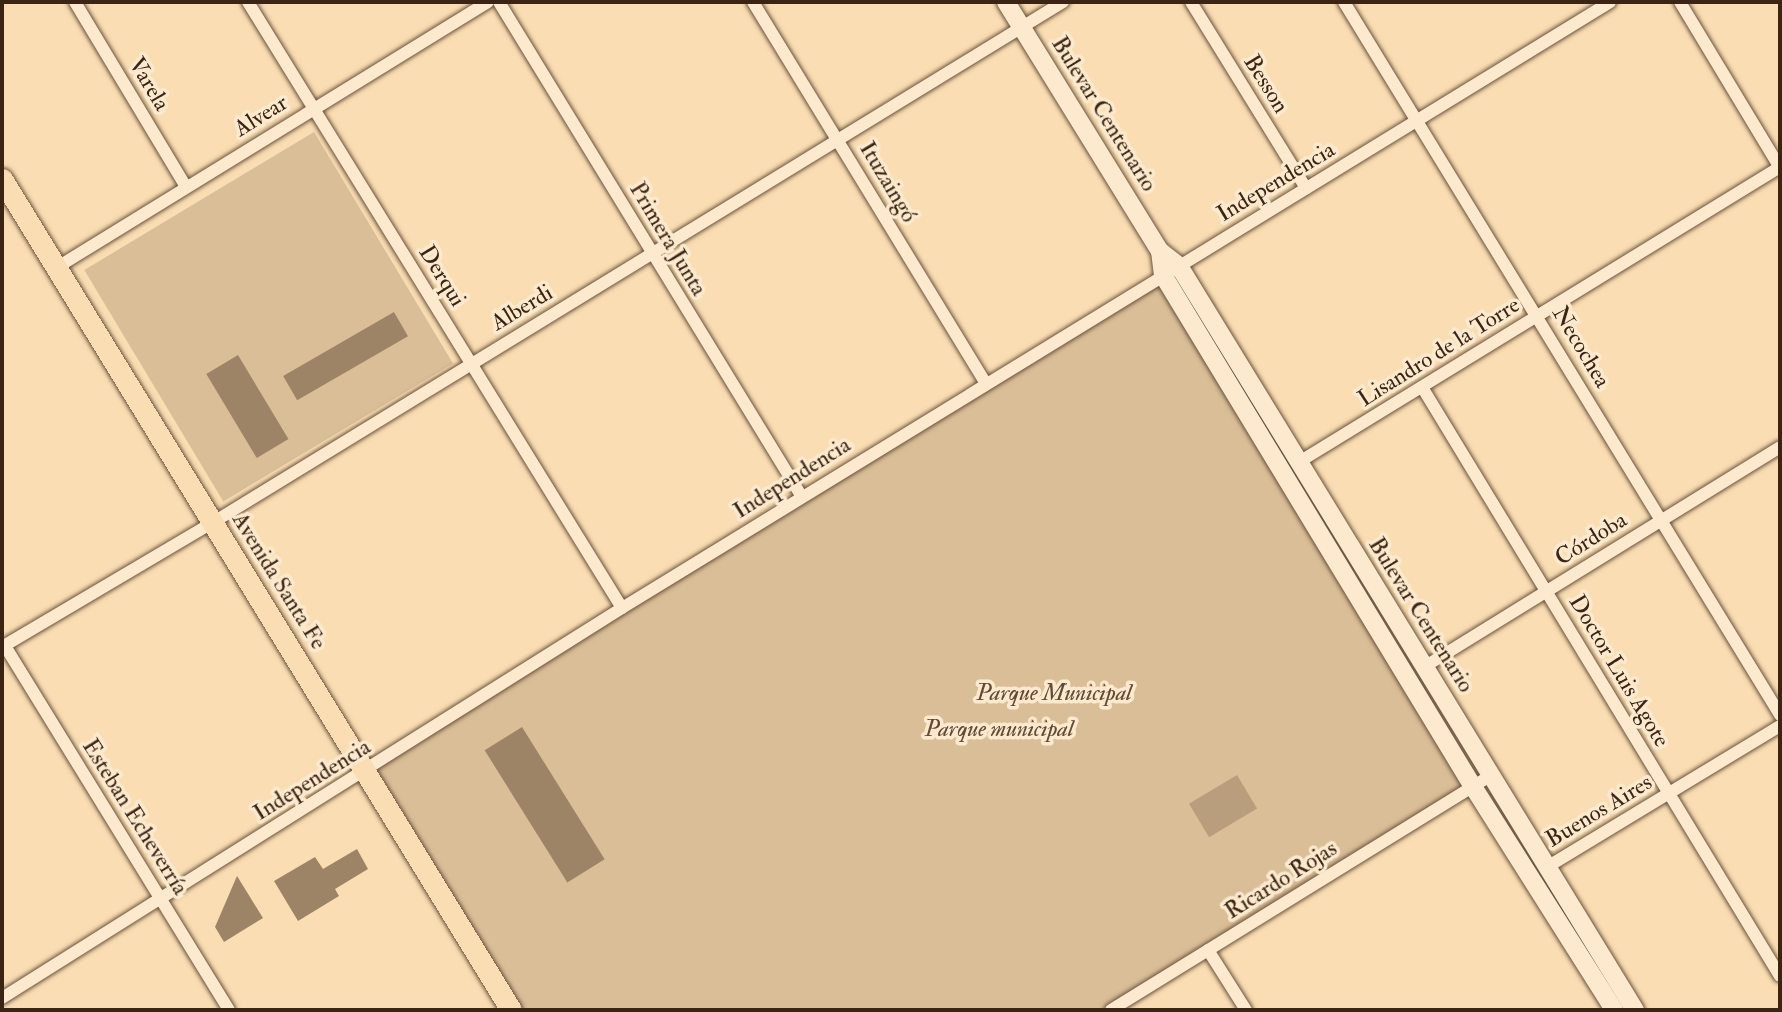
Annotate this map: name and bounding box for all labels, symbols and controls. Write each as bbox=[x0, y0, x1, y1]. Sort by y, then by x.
street label: Bulevar Centenario bbox=[1045, 32, 1163, 196]
street label: Besson bbox=[1238, 50, 1294, 118]
street label: Varela bbox=[122, 52, 176, 116]
street label: Alvear bbox=[229, 89, 293, 143]
street label: Independencia bbox=[1212, 136, 1340, 228]
street label: Ituzaingó bbox=[853, 137, 923, 227]
street label: Primera Junta bbox=[623, 177, 713, 301]
street label: Derqui bbox=[413, 240, 471, 312]
street label: Alberdi bbox=[486, 279, 558, 337]
street label: Lisandro de la Torre bbox=[1353, 291, 1525, 413]
street label: Necochea bbox=[1546, 301, 1616, 393]
street label: Independencia bbox=[728, 431, 856, 525]
street label: Córdoba bbox=[1550, 506, 1632, 572]
street label: Avenida Santa Fe bbox=[226, 508, 332, 654]
street label: Bulevar Centenario bbox=[1362, 533, 1480, 697]
street label: Doctor Luis Agote bbox=[1563, 590, 1675, 752]
park label: Parque Municipal bbox=[976, 679, 1132, 707]
park label: Parque municipal bbox=[925, 715, 1073, 743]
street label: Independencia bbox=[248, 733, 376, 827]
street label: Esteban Echeverría bbox=[76, 734, 194, 900]
street label: Buenos Aires bbox=[1541, 769, 1657, 853]
street label: Ricardo Rojas bbox=[1220, 835, 1342, 925]

